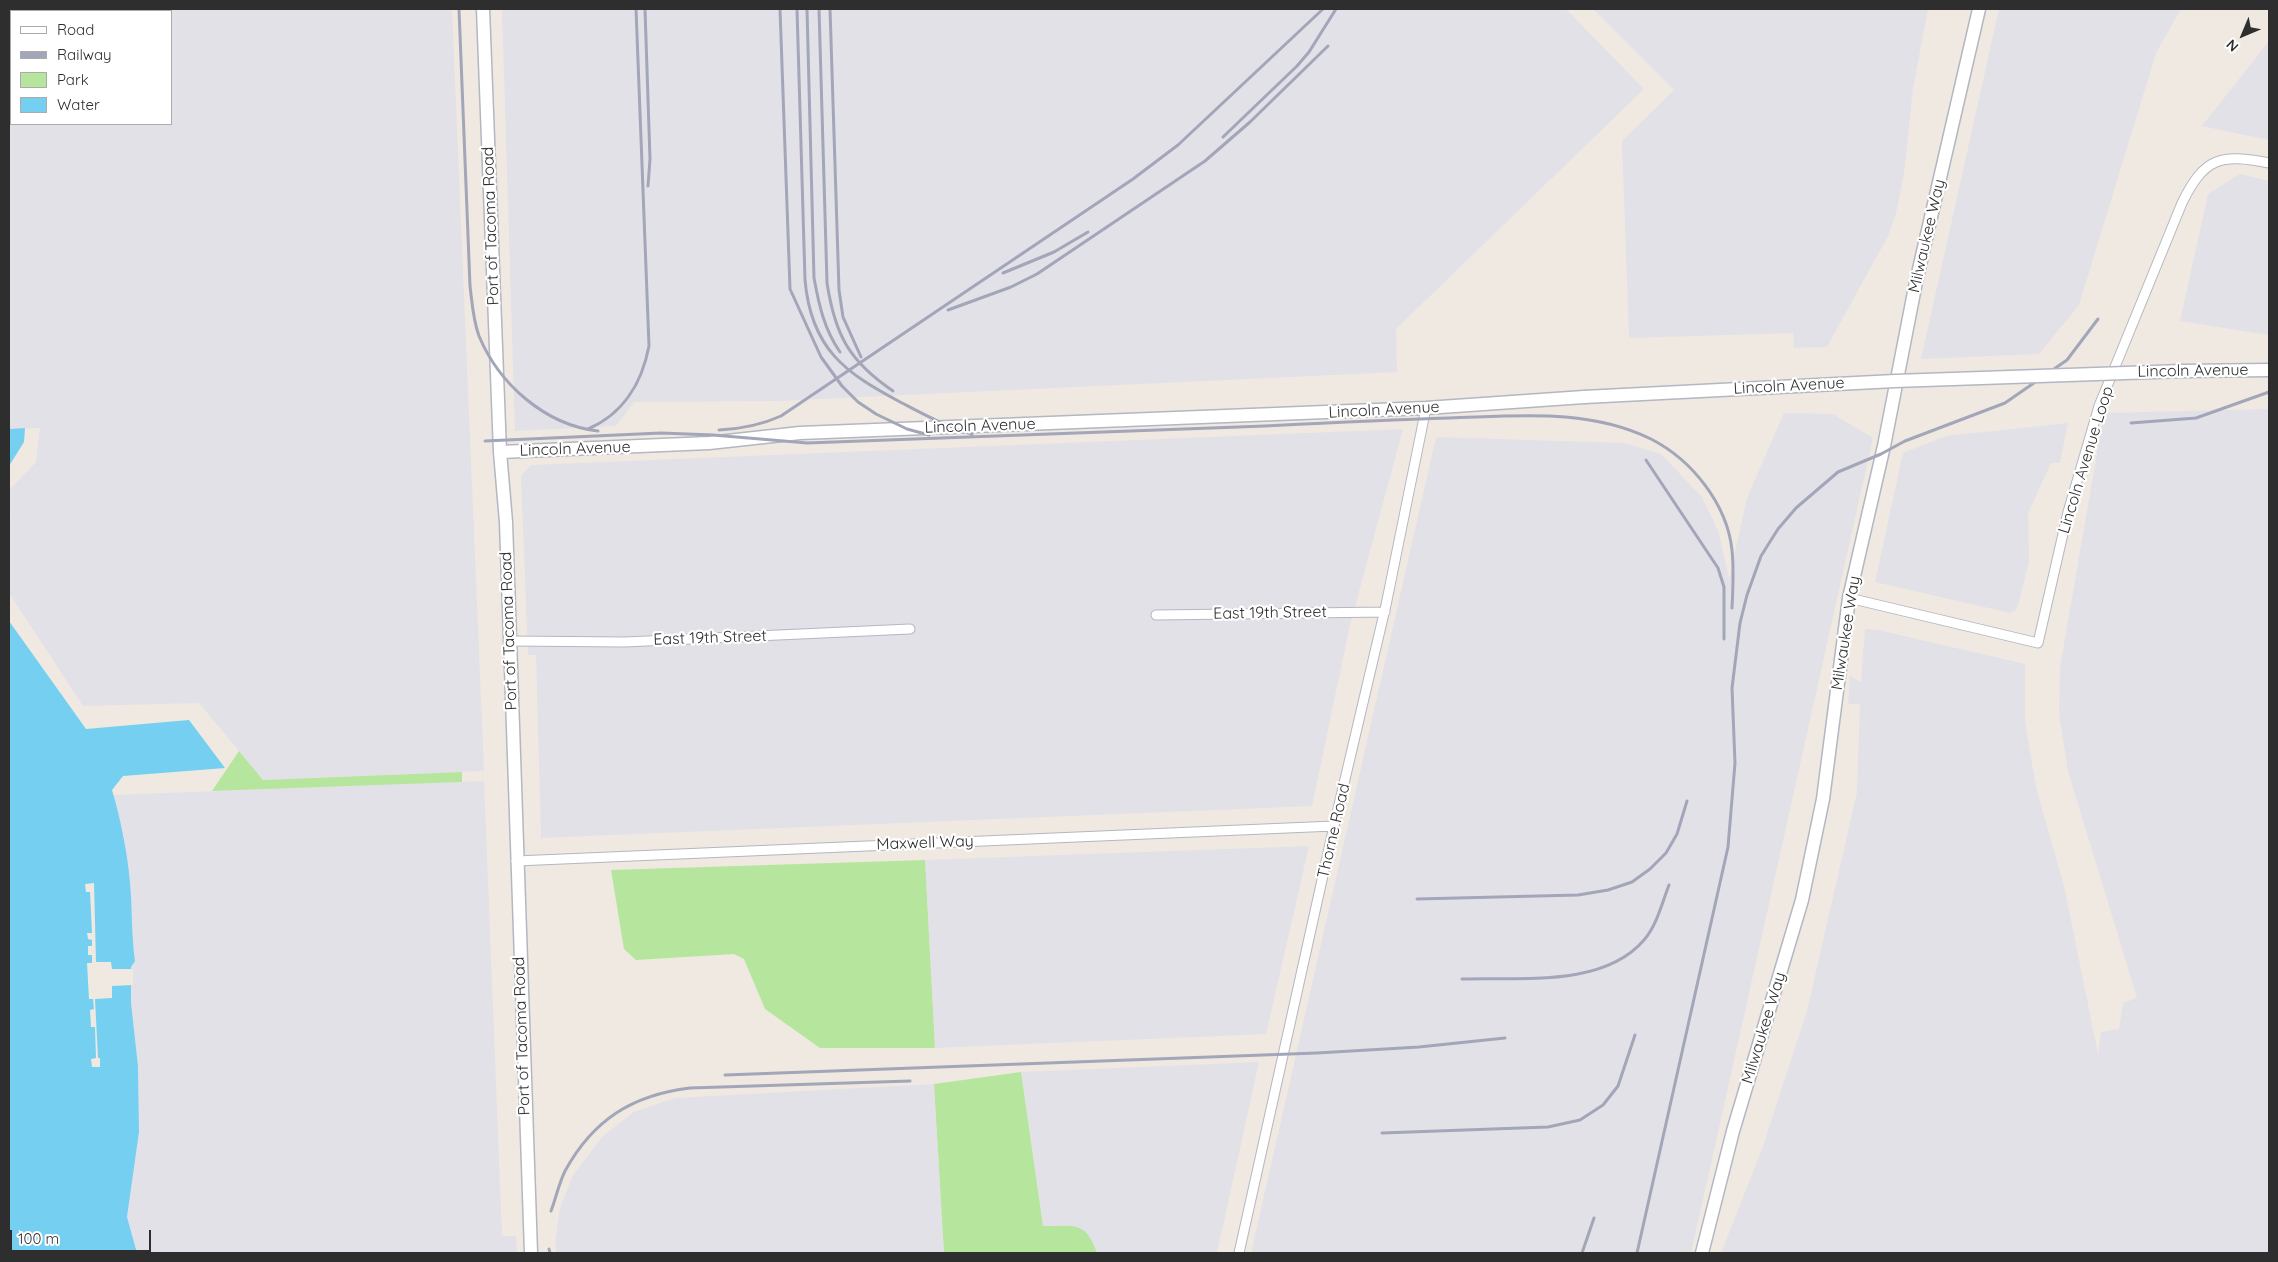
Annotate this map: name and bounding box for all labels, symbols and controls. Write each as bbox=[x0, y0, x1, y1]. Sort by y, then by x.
legend bbox=[10, 10, 172, 125]
north arrow bbox=[2218, 10, 2268, 60]
text: Road bbox=[57, 20, 94, 39]
text: N bbox=[2222, 36, 2242, 56]
text: Railway bbox=[57, 45, 112, 64]
text: Park bbox=[57, 70, 89, 89]
text: Water bbox=[57, 95, 100, 114]
street label: Port of Tacoma Road bbox=[479, 146, 503, 306]
street label: Milwaukee Way bbox=[1905, 178, 1949, 294]
street label: Lincoln Avenue bbox=[2137, 360, 2249, 382]
street label: Lincoln Avenue bbox=[1733, 374, 1845, 398]
street label: Lincoln Avenue Loop bbox=[2054, 384, 2118, 536]
street label: Lincoln Avenue bbox=[1328, 398, 1440, 422]
street label: Lincoln Avenue bbox=[924, 414, 1036, 438]
street label: Lincoln Avenue bbox=[519, 437, 631, 461]
street label: Port of Tacoma Road bbox=[497, 551, 521, 711]
street label: Milwaukee Way bbox=[1827, 574, 1865, 692]
street label: East 19th Street bbox=[1213, 602, 1327, 624]
street label: East 19th Street bbox=[653, 626, 767, 650]
street label: Thorne Road bbox=[1314, 782, 1354, 880]
street label: Maxwell Way bbox=[876, 832, 974, 854]
street label: Port of Tacoma Road bbox=[510, 956, 534, 1116]
street label: Milwaukee Way bbox=[1738, 970, 1790, 1086]
scale bar bbox=[12, 1220, 154, 1252]
text: 100 m bbox=[18, 1229, 59, 1248]

